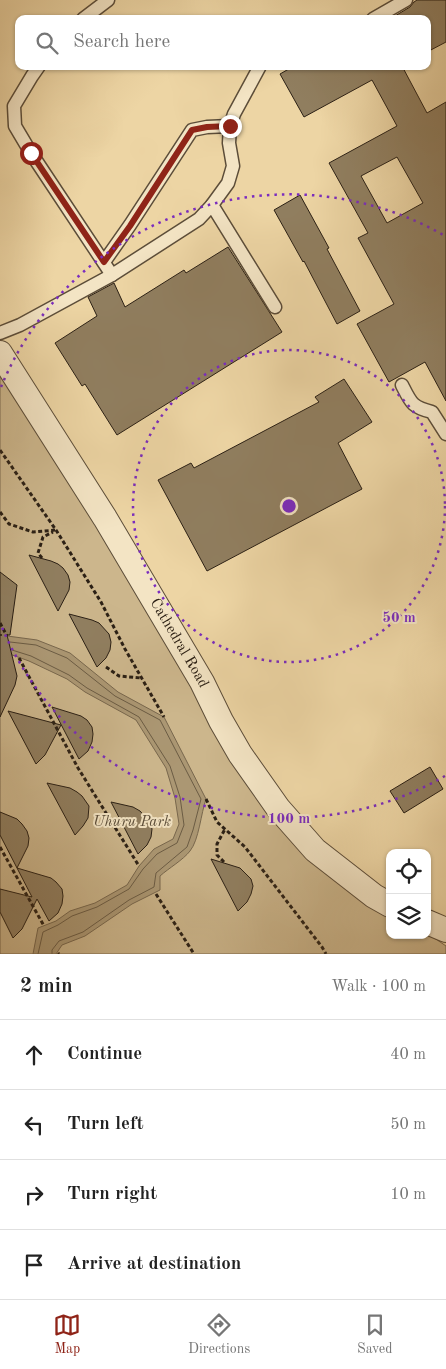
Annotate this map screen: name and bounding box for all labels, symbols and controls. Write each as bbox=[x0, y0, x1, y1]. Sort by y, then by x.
search box bbox=[15, 15, 431, 70]
icon: search bbox=[33, 29, 61, 57]
text: Search here bbox=[73, 33, 170, 52]
route end bbox=[219, 115, 242, 138]
route start bbox=[20, 142, 43, 165]
centre of rings bbox=[280, 497, 298, 515]
street label: Cathedral Road bbox=[147, 596, 211, 690]
text: 50 m bbox=[382, 611, 416, 626]
text: 100 m bbox=[268, 812, 310, 827]
park label: Uhuru Park bbox=[93, 815, 171, 830]
map controls bbox=[386, 849, 431, 939]
button: locate bbox=[386, 849, 431, 894]
button: layers bbox=[386, 894, 431, 939]
text: 2 min bbox=[20, 976, 73, 997]
text: Walk · 100 m bbox=[331, 979, 426, 995]
icon: ahead bbox=[20, 1041, 48, 1069]
text: Continue bbox=[67, 1045, 142, 1064]
text: 40 m bbox=[390, 1047, 426, 1063]
icon: left bbox=[20, 1111, 48, 1139]
text: Turn left bbox=[67, 1115, 144, 1134]
text: 50 m bbox=[390, 1117, 426, 1133]
icon: right bbox=[20, 1181, 48, 1209]
text: Turn right bbox=[67, 1185, 157, 1204]
text: 10 m bbox=[390, 1187, 426, 1203]
icon: arrive bbox=[20, 1251, 48, 1279]
text: Arrive at destination bbox=[67, 1255, 241, 1274]
tab: Map bbox=[53, 1311, 81, 1358]
tab: Directions bbox=[188, 1311, 250, 1358]
tab: Saved bbox=[357, 1311, 393, 1358]

